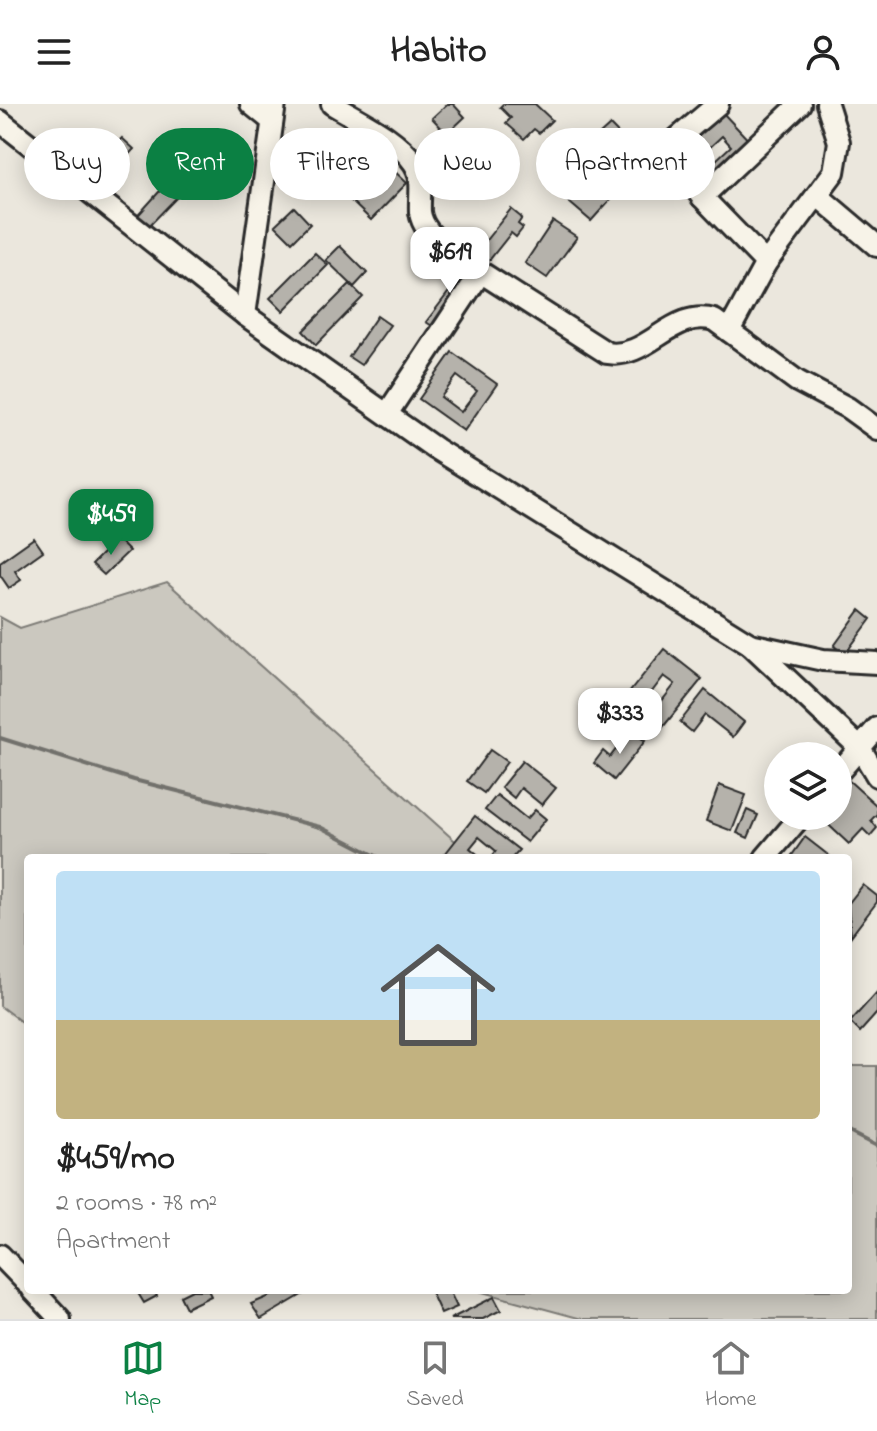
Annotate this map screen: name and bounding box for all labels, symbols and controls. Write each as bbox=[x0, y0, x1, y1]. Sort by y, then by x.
text: Habito bbox=[390, 26, 487, 79]
icon: menu bbox=[32, 30, 76, 74]
icon: person bbox=[801, 30, 845, 74]
chip: Buy bbox=[24, 128, 130, 200]
chip: Rent bbox=[146, 128, 254, 200]
chip: Filters bbox=[270, 128, 398, 200]
chip: New bbox=[414, 128, 520, 200]
chip: Apartment bbox=[536, 128, 715, 200]
pin: $619 bbox=[403, 227, 497, 295]
text: $619 bbox=[428, 234, 472, 272]
pin: $459 bbox=[64, 489, 158, 557]
text: $459 bbox=[86, 496, 136, 534]
pin: $333 bbox=[573, 688, 667, 756]
text: $333 bbox=[596, 695, 644, 733]
map controls bbox=[764, 742, 852, 830]
button: layers bbox=[764, 742, 852, 830]
icon: home bbox=[366, 923, 510, 1067]
text: $459/mo bbox=[56, 1135, 175, 1185]
text: 2 rooms · 78 m² bbox=[56, 1185, 217, 1223]
text: Apartment bbox=[56, 1223, 170, 1261]
tab: Map bbox=[121, 1336, 165, 1416]
tab: Saved bbox=[406, 1336, 464, 1416]
tab: Home bbox=[705, 1336, 756, 1416]

